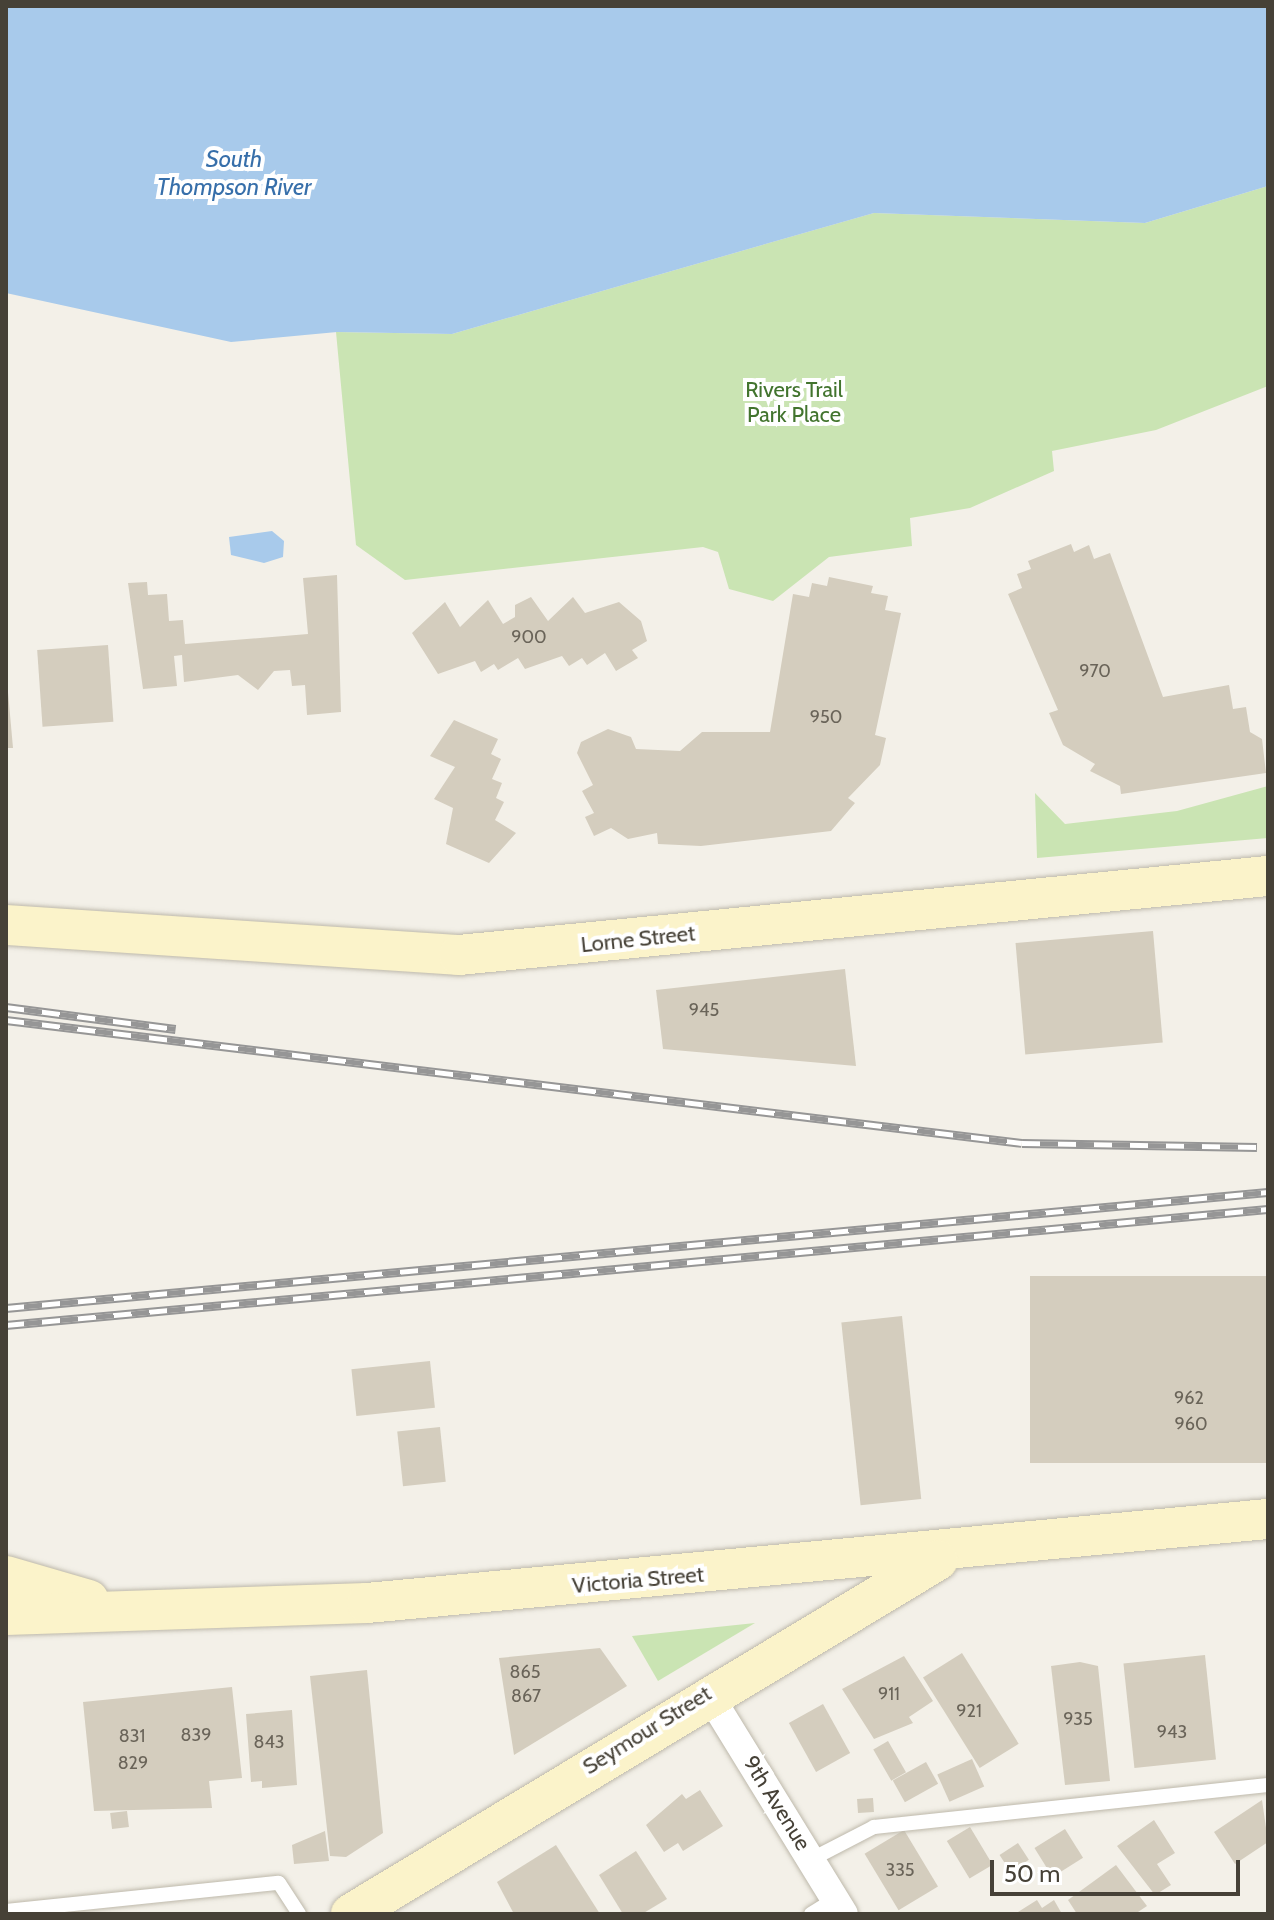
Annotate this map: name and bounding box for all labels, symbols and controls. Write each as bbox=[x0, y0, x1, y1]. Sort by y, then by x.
water label: South Thompson River bbox=[157, 145, 311, 201]
park label: Rivers Trail Park Place bbox=[745, 376, 843, 428]
house number: 900 bbox=[511, 626, 547, 648]
house number: 970 bbox=[1079, 660, 1111, 682]
house number: 950 bbox=[810, 706, 842, 728]
street label: Lorne Street bbox=[579, 920, 697, 958]
house number: 945 bbox=[689, 999, 719, 1021]
house number: 962 bbox=[1174, 1387, 1204, 1409]
house number: 960 bbox=[1174, 1413, 1208, 1435]
street label: Victoria Street bbox=[571, 1561, 705, 1599]
house number: 865 bbox=[510, 1661, 540, 1683]
street label: Seymour Street bbox=[578, 1680, 716, 1780]
house number: 911 bbox=[878, 1683, 900, 1705]
house number: 867 bbox=[511, 1685, 541, 1707]
house number: 921 bbox=[956, 1700, 982, 1722]
house number: 935 bbox=[1063, 1708, 1093, 1730]
house number: 943 bbox=[1157, 1721, 1187, 1743]
house number: 839 bbox=[181, 1724, 211, 1746]
house number: 831 bbox=[119, 1725, 145, 1747]
house number: 843 bbox=[253, 1731, 285, 1753]
street label: 9th Avenue bbox=[738, 1751, 816, 1855]
house number: 829 bbox=[118, 1752, 148, 1774]
scale bar bbox=[994, 1844, 1244, 1894]
house number: 335 bbox=[885, 1859, 915, 1881]
text: 50 m bbox=[1004, 1859, 1060, 1888]

